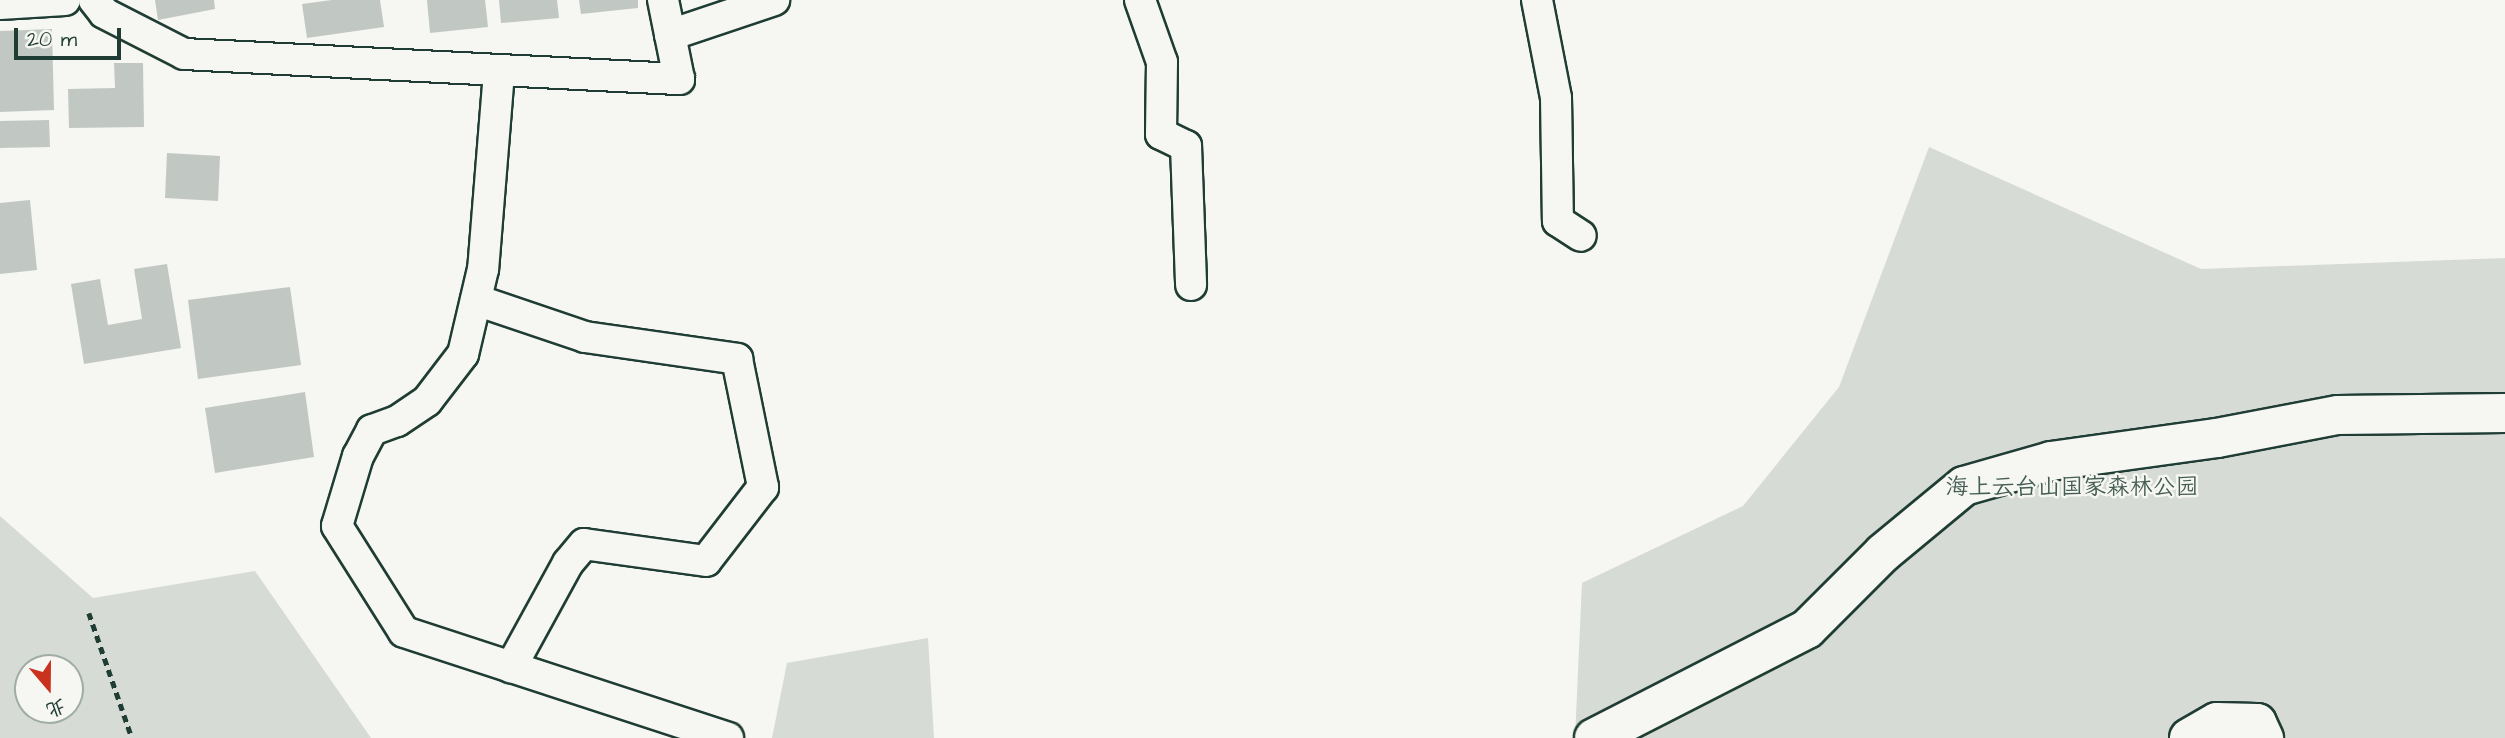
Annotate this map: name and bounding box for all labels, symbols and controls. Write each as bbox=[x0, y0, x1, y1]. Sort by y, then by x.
scale bar bbox=[18, 14, 124, 58]
text: 20 m bbox=[27, 25, 77, 54]
park label: 海上云台山国家森林公园 bbox=[1946, 473, 2198, 501]
north arrow bbox=[14, 654, 84, 724]
text: 北 bbox=[42, 691, 69, 723]

